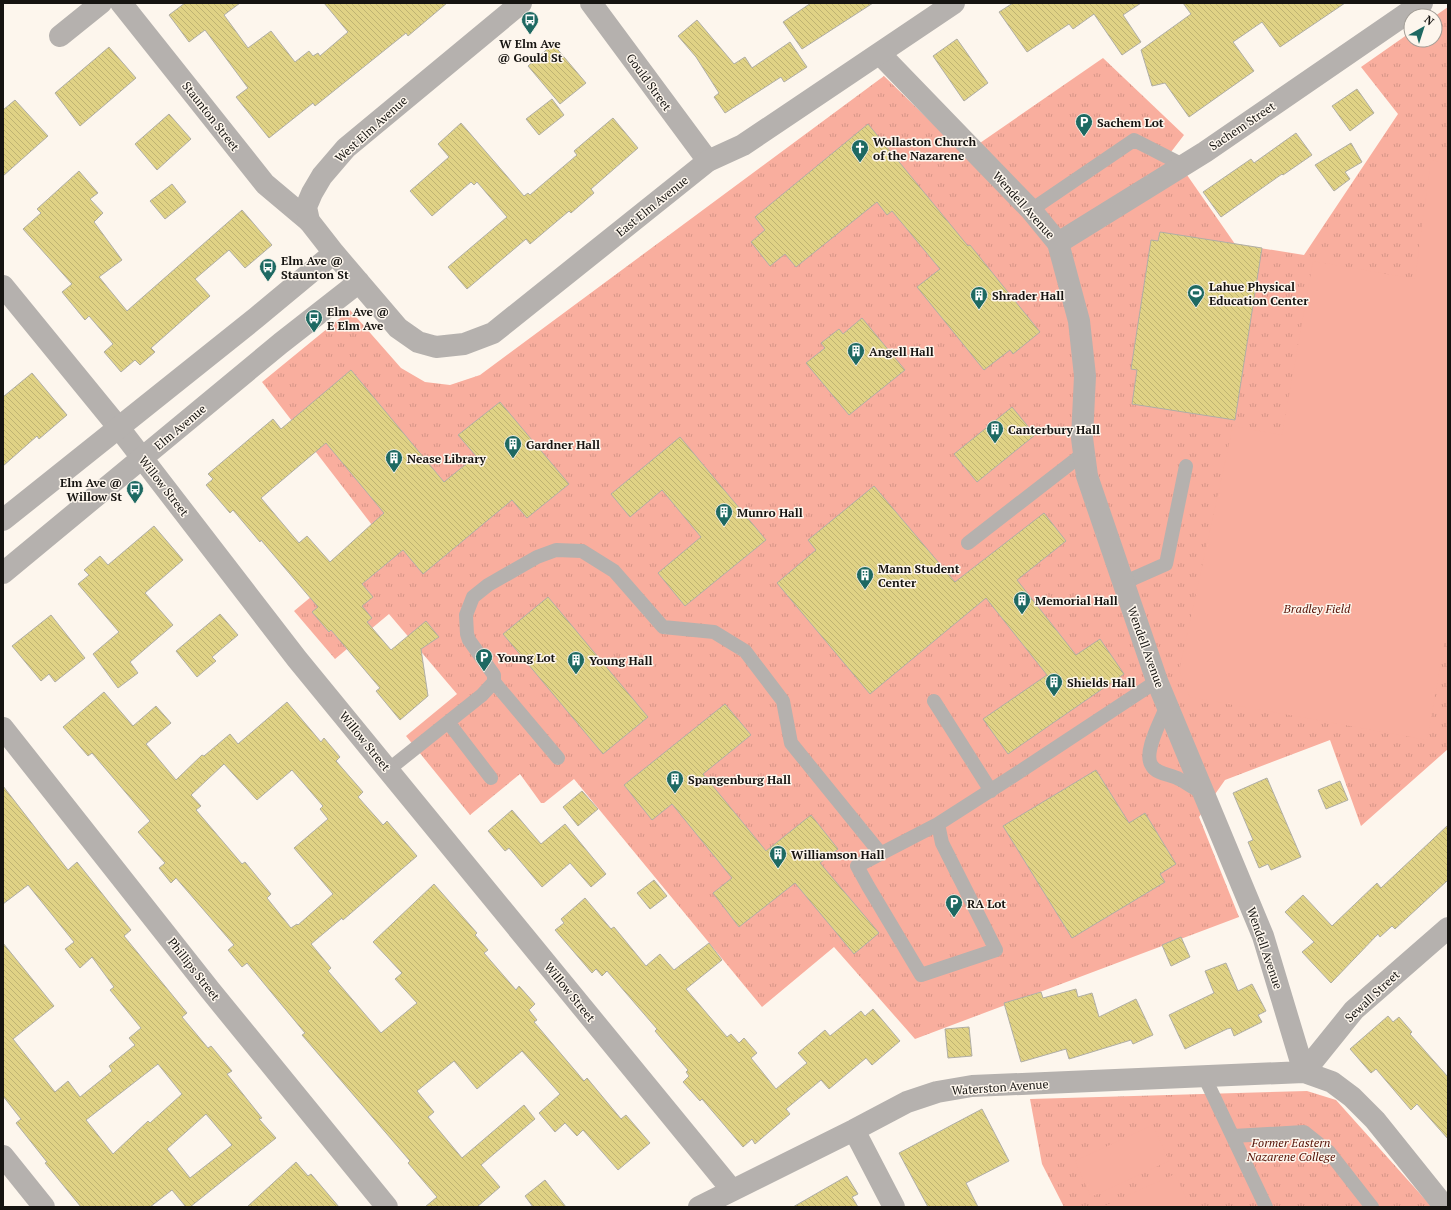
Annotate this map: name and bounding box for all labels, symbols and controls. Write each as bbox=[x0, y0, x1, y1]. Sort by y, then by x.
north arrow bbox=[1403, 8, 1443, 48]
bus stop icon: W Elm Ave @ Gould St bbox=[520, 10, 540, 35]
text: N bbox=[1422, 12, 1437, 29]
place label: W Elm Ave @ Gould St bbox=[497, 36, 563, 65]
street label: Gould Street bbox=[623, 50, 675, 114]
street label: Staunton Street bbox=[179, 78, 243, 154]
street label: West Elm Avenue bbox=[332, 93, 410, 165]
street label: Sachem Street bbox=[1206, 98, 1278, 154]
parking icon: Sachem Lot bbox=[1074, 112, 1094, 137]
place label: Sachem Lot bbox=[1097, 115, 1164, 130]
place label: Wollaston Church of the Nazarene bbox=[873, 134, 977, 163]
church icon: Wollaston Church of the Nazarene bbox=[850, 138, 870, 163]
street label: Wendell Avenue bbox=[990, 168, 1058, 242]
street label: East Elm Avenue bbox=[613, 172, 691, 240]
place label: Elm Ave @ Staunton St bbox=[281, 253, 349, 282]
bus stop icon: Elm Ave @ Staunton St bbox=[258, 257, 278, 282]
place label: Lahue Physical Education Center bbox=[1209, 279, 1309, 308]
sports icon: Lahue Physical Education Center bbox=[1186, 283, 1206, 308]
building icon: Shrader Hall bbox=[969, 285, 989, 310]
place label: Shrader Hall bbox=[992, 288, 1064, 303]
place label: Elm Ave @ E Elm Ave bbox=[327, 304, 389, 333]
bus stop icon: Elm Ave @ E Elm Ave bbox=[304, 308, 324, 333]
building icon: Angell Hall bbox=[846, 341, 866, 366]
place label: Angell Hall bbox=[869, 344, 934, 359]
street label: Elm Avenue bbox=[151, 401, 209, 453]
building icon: Canterbury Hall bbox=[985, 419, 1005, 444]
place label: Canterbury Hall bbox=[1008, 422, 1100, 437]
building icon: Gardner Hall bbox=[503, 434, 523, 459]
place label: Gardner Hall bbox=[526, 437, 600, 452]
building icon: Nease Library bbox=[384, 448, 404, 473]
place label: Nease Library bbox=[407, 451, 487, 466]
street label: Willow Street bbox=[136, 453, 192, 519]
place label: Elm Ave @ Willow St bbox=[60, 475, 122, 504]
bus stop icon: Elm Ave @ Willow St bbox=[125, 479, 145, 504]
building icon: Munro Hall bbox=[714, 502, 734, 527]
place label: Munro Hall bbox=[737, 505, 803, 520]
place label: Mann Student Center bbox=[878, 561, 960, 590]
building icon: Mann Student Center bbox=[855, 565, 875, 590]
building icon: Memorial Hall bbox=[1012, 590, 1032, 615]
place label: Memorial Hall bbox=[1035, 593, 1118, 608]
park label: Bradley Field bbox=[1283, 601, 1351, 616]
street label: Wendell Avenue bbox=[1124, 604, 1168, 690]
parking icon: Young Lot bbox=[474, 647, 494, 672]
place label: Young Lot bbox=[497, 650, 556, 665]
building icon: Young Hall bbox=[566, 650, 586, 675]
place label: Young Hall bbox=[589, 653, 652, 668]
building icon: Shields Hall bbox=[1044, 672, 1064, 697]
place label: Shields Hall bbox=[1067, 675, 1136, 690]
street label: Willow Street bbox=[336, 708, 394, 774]
building icon: Spangenburg Hall bbox=[665, 769, 685, 794]
place label: Spangenburg Hall bbox=[688, 772, 791, 787]
building icon: Williamson Hall bbox=[768, 844, 788, 869]
place label: Williamson Hall bbox=[791, 847, 885, 862]
parking icon: RA Lot bbox=[944, 893, 964, 918]
place label: RA Lot bbox=[967, 896, 1006, 911]
street label: Wendell Avenue bbox=[1244, 905, 1286, 991]
street label: Phillips Street bbox=[165, 935, 224, 1004]
street label: Willow Street bbox=[541, 959, 599, 1025]
street label: Sewall Street bbox=[1341, 966, 1403, 1025]
street label: Waterston Avenue bbox=[951, 1076, 1049, 1098]
park label: Former Eastern Nazarene College bbox=[1246, 1135, 1336, 1164]

